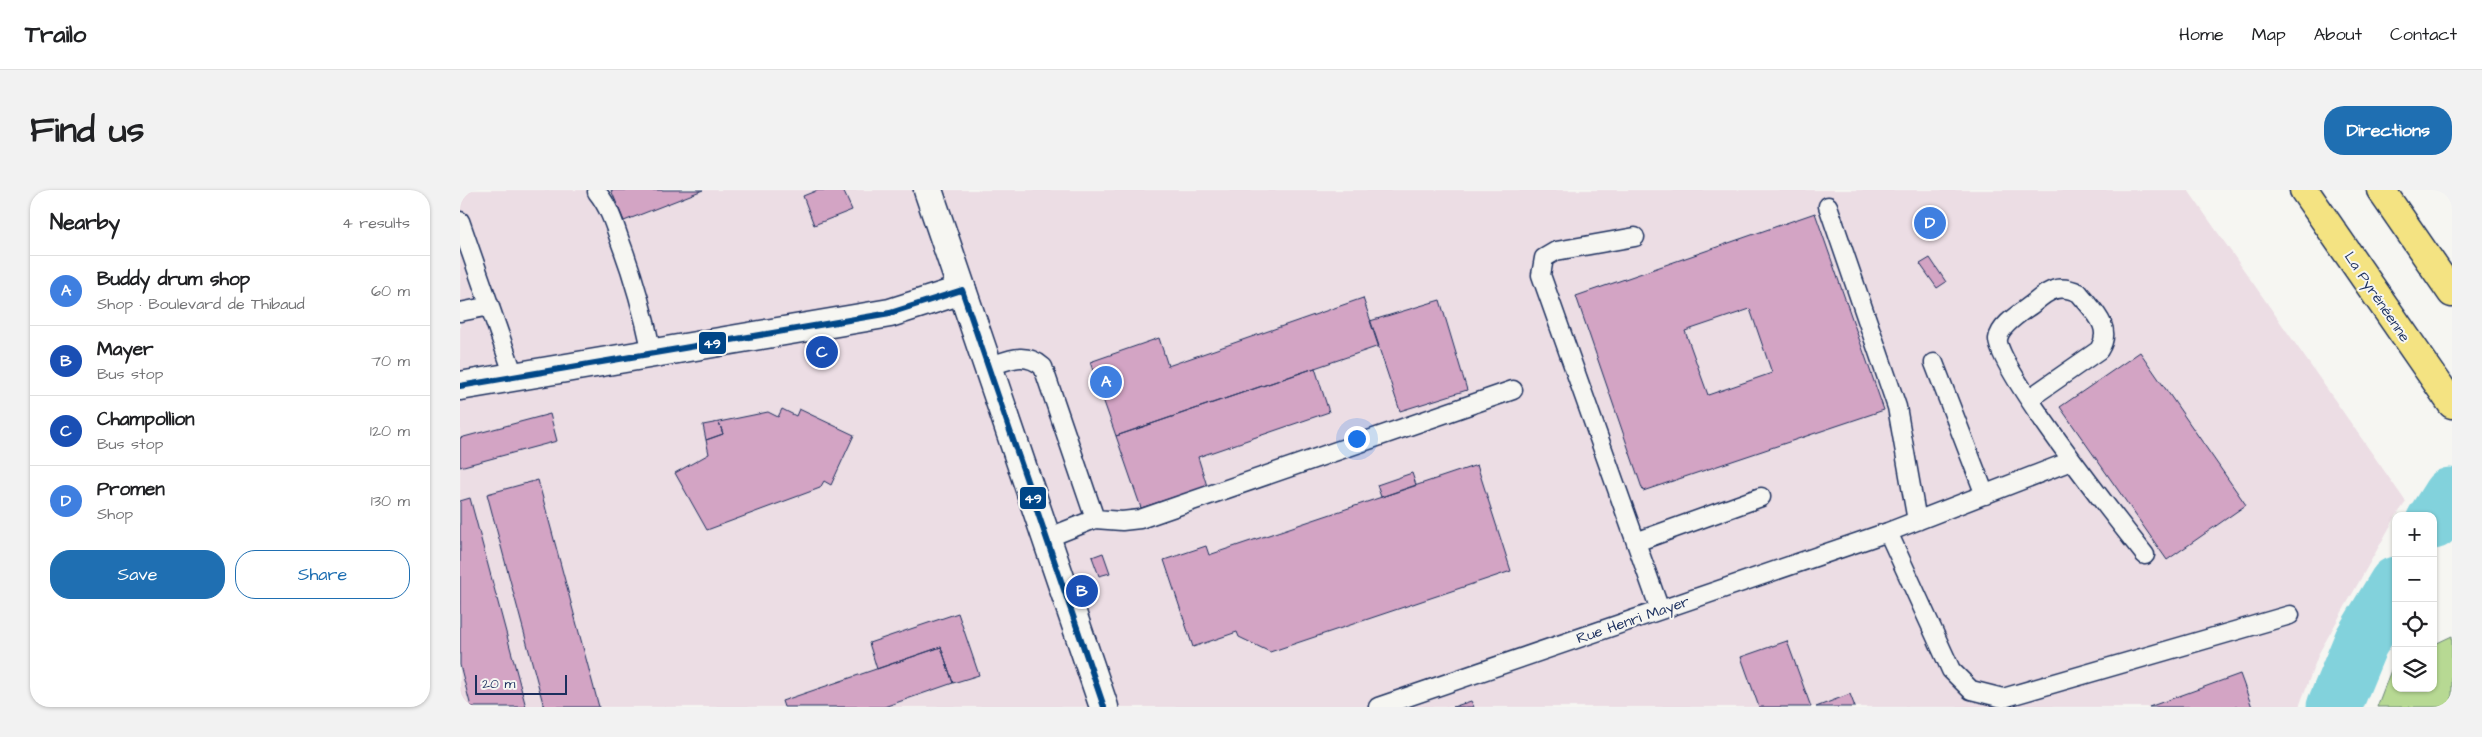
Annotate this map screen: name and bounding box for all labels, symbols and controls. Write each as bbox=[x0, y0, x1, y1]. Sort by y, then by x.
text: Trailo bbox=[25, 18, 86, 52]
text: Home bbox=[2179, 22, 2224, 47]
text: Map bbox=[2252, 22, 2286, 47]
text: About bbox=[2314, 22, 2362, 47]
text: Contact bbox=[2390, 22, 2457, 47]
text: Find us bbox=[30, 106, 144, 155]
button: Directions bbox=[2324, 106, 2452, 155]
pin: D bbox=[1914, 204, 1946, 242]
text: Nearby bbox=[50, 208, 120, 237]
text: 4 results bbox=[342, 212, 410, 234]
street label: La Pyrénéenne bbox=[2338, 248, 2415, 347]
text: Buddy drum shop bbox=[97, 266, 250, 293]
text: A bbox=[61, 280, 71, 302]
text: 60 m bbox=[371, 280, 410, 302]
text: Shop · Boulevard de Thibaud bbox=[97, 293, 305, 315]
line badge: 49 bbox=[698, 331, 727, 355]
pin: C bbox=[806, 333, 838, 371]
text: 49 bbox=[703, 334, 721, 354]
text: Mayer bbox=[97, 336, 154, 363]
text: B bbox=[60, 350, 72, 372]
text: 70 m bbox=[371, 350, 410, 372]
text: Bus stop bbox=[97, 363, 163, 385]
pin: A bbox=[1090, 363, 1122, 401]
text: Champollion bbox=[97, 406, 195, 433]
text: C bbox=[60, 420, 72, 442]
text: 120 m bbox=[370, 420, 410, 442]
your location bbox=[1344, 426, 1370, 452]
text: Bus stop bbox=[97, 433, 163, 455]
text: Promen bbox=[97, 476, 165, 503]
line badge: 49 bbox=[1019, 486, 1047, 510]
text: 49 bbox=[1024, 489, 1042, 509]
text: D bbox=[61, 490, 71, 512]
text: 130 m bbox=[371, 490, 410, 512]
text: Shop bbox=[97, 503, 133, 525]
map controls bbox=[2392, 512, 2437, 692]
button: + bbox=[2392, 512, 2437, 557]
button: Save bbox=[50, 550, 225, 599]
button: Share bbox=[235, 550, 410, 599]
button: − bbox=[2392, 557, 2437, 602]
pin: B bbox=[1066, 572, 1098, 610]
street label: Rue Henri Mayer bbox=[1574, 591, 1693, 650]
button: locate bbox=[2392, 602, 2437, 647]
button: layers bbox=[2392, 647, 2437, 692]
scale bar bbox=[475, 672, 568, 695]
text: 20 m bbox=[482, 674, 515, 694]

